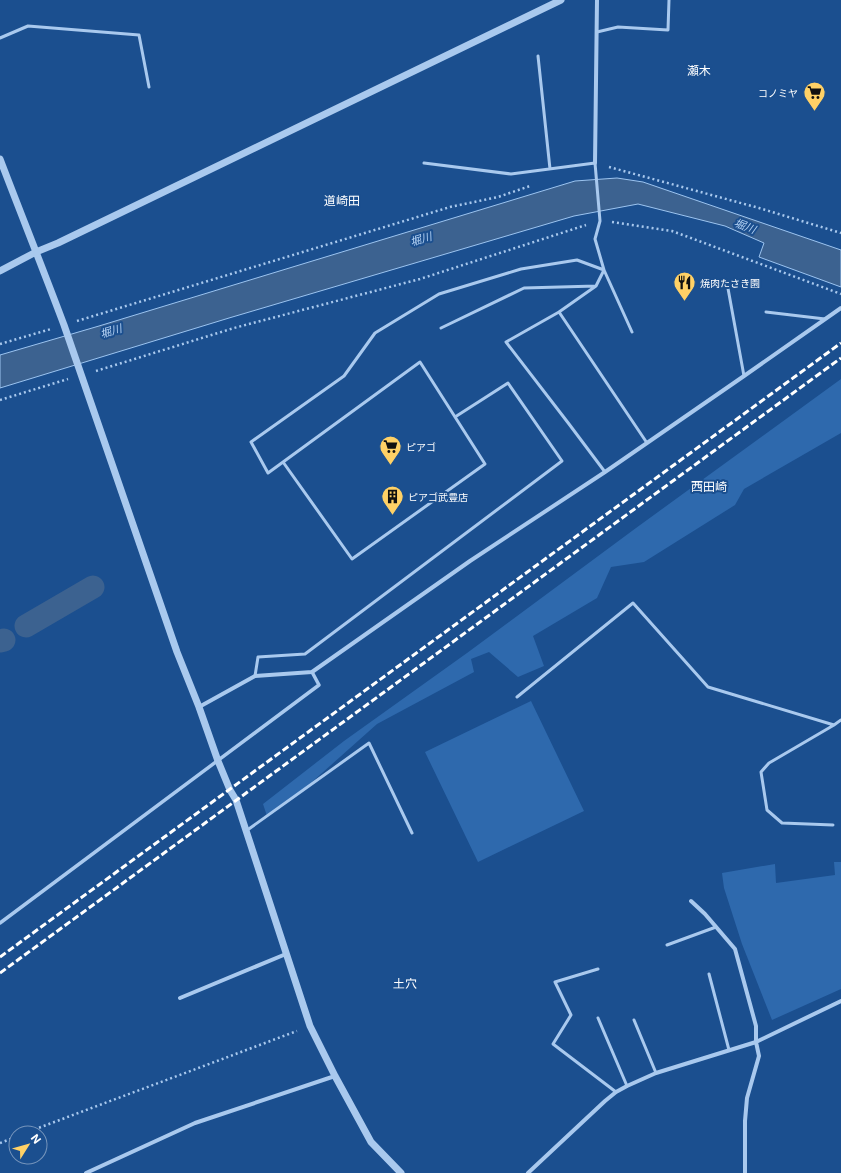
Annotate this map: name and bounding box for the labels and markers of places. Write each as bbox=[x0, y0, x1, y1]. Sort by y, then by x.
supermarket icon: コノミヤ bbox=[801, 80, 827, 113]
place label: コノミヤ bbox=[758, 87, 798, 99]
restaurant icon: 焼肉たさき園 bbox=[671, 270, 697, 303]
place label: 焼肉たさき園 bbox=[700, 277, 760, 289]
supermarket icon: ピアゴ bbox=[378, 434, 404, 467]
place label: ピアゴ bbox=[406, 441, 436, 453]
building icon: ピアゴ武豊店 bbox=[379, 484, 405, 517]
place label: ピアゴ武豊店 bbox=[408, 491, 468, 503]

